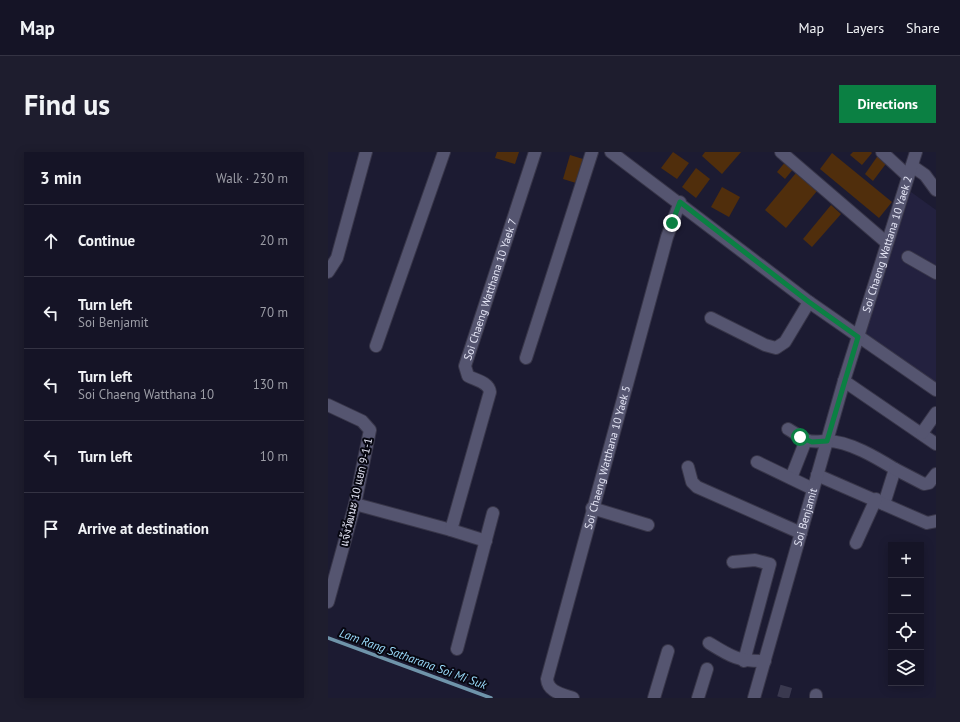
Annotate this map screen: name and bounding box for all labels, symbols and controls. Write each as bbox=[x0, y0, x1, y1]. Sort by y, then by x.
text: Map bbox=[20, 16, 55, 40]
text: Map bbox=[798, 19, 824, 37]
text: Layers bbox=[846, 19, 884, 37]
text: Share bbox=[906, 19, 940, 37]
button: Directions bbox=[839, 85, 936, 123]
text: Find us bbox=[24, 86, 110, 123]
text: 3 min bbox=[40, 167, 81, 189]
text: Walk · 230 m bbox=[216, 170, 288, 187]
street label: Soi Chaeng Wattana 10 Yaek 2 bbox=[859, 174, 915, 314]
route end bbox=[663, 214, 681, 232]
street label: Soi Chaeng Watthana 10 Yaek 7 bbox=[460, 217, 520, 362]
icon: ahead bbox=[40, 230, 62, 252]
text: Continue bbox=[78, 231, 135, 250]
text: 20 m bbox=[260, 232, 288, 249]
text: Turn left bbox=[78, 295, 132, 314]
icon: left bbox=[40, 302, 62, 324]
text: 70 m bbox=[260, 304, 288, 321]
text: Soi Benjamit bbox=[78, 314, 149, 331]
text: Turn left bbox=[78, 367, 132, 386]
icon: left bbox=[40, 374, 62, 396]
text: 130 m bbox=[253, 376, 288, 393]
street label: Soi Chaeng Watthana 10 Yaek 5 bbox=[581, 384, 633, 531]
text: Soi Chaeng Watthana 10 bbox=[78, 386, 214, 403]
route start bbox=[791, 428, 809, 446]
street label: แจ้งวัฒนะ 10 แยก 9-1-1 bbox=[337, 436, 375, 548]
icon: left bbox=[40, 446, 62, 468]
text: Turn left bbox=[78, 447, 132, 466]
text: 10 m bbox=[260, 448, 288, 465]
street label: Soi Benjamit bbox=[790, 486, 820, 548]
icon: arrive bbox=[40, 518, 62, 540]
text: Arrive at destination bbox=[78, 519, 209, 538]
map controls bbox=[888, 542, 924, 686]
button: + bbox=[888, 542, 924, 578]
button: − bbox=[888, 578, 924, 614]
button: locate bbox=[888, 614, 924, 650]
water label: Lam Rang Satharana Soi Mi Suk bbox=[338, 625, 489, 692]
button: layers bbox=[888, 650, 924, 686]

